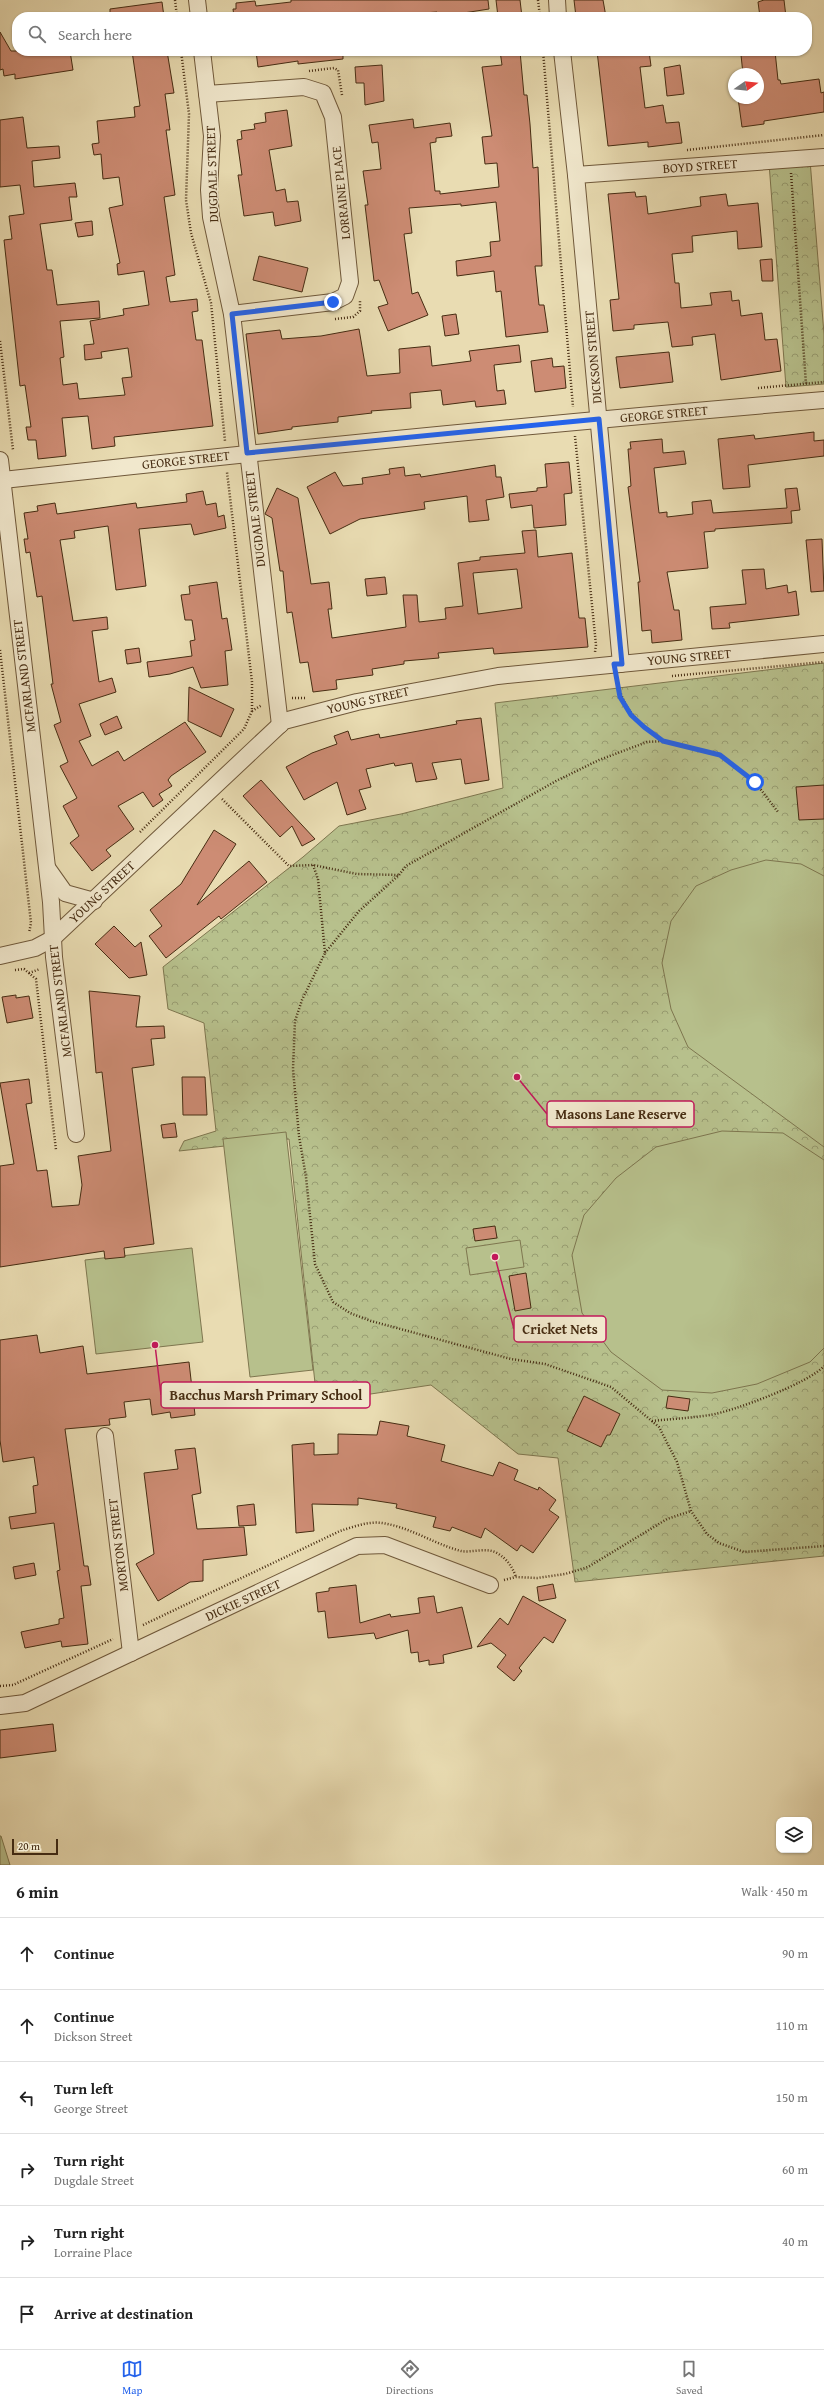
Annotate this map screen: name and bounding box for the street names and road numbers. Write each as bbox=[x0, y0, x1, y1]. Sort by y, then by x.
street label: DUGDALE STREET bbox=[201, 125, 223, 223]
street label: LORRAINE PLACE bbox=[327, 145, 355, 241]
street label: BOYD STREET bbox=[662, 154, 739, 178]
street label: DICKSON STREET bbox=[579, 309, 607, 405]
street label: GEORGE STREET bbox=[619, 401, 710, 427]
street label: GEORGE STREET bbox=[141, 446, 232, 474]
street label: DUGDALE STREET bbox=[240, 469, 270, 568]
street label: MCFARLAND STREET bbox=[8, 618, 40, 733]
street label: YOUNG STREET bbox=[646, 644, 733, 670]
street label: YOUNG STREET bbox=[325, 681, 412, 719]
street label: YOUNG STREET bbox=[65, 856, 140, 928]
street label: MCFARLAND STREET bbox=[44, 943, 76, 1058]
street label: MORTON STREET bbox=[103, 1497, 133, 1593]
street label: DICKIE STREET bbox=[202, 1574, 285, 1626]

